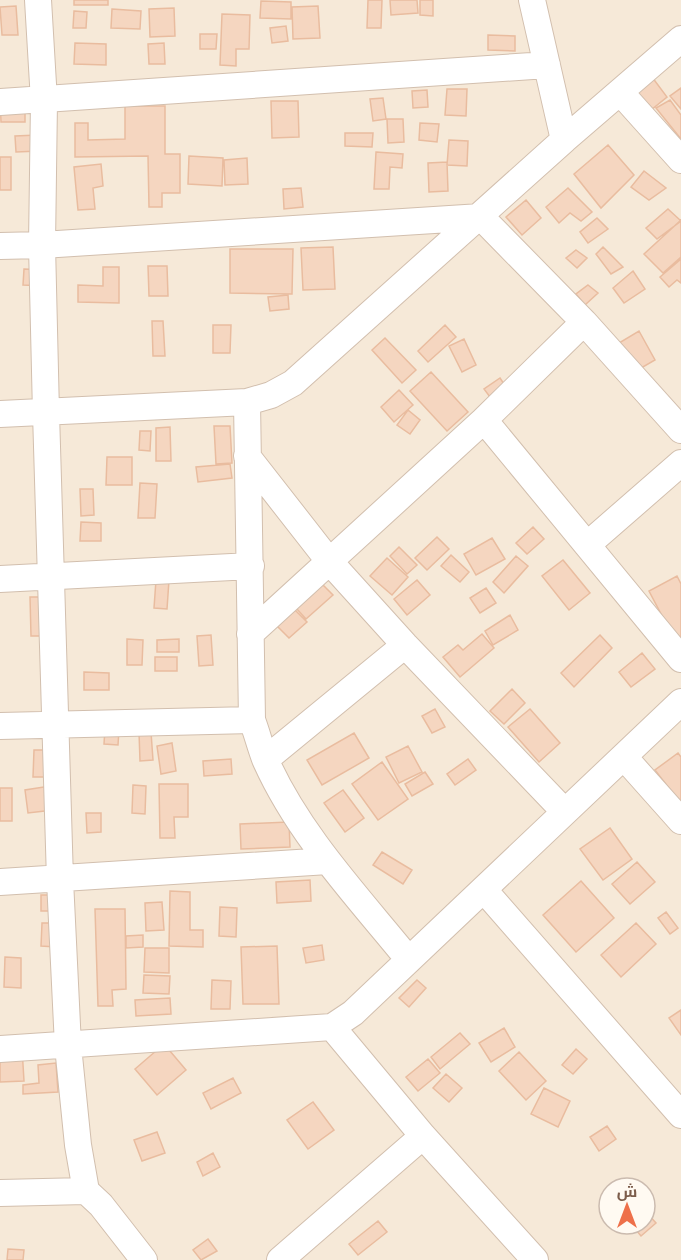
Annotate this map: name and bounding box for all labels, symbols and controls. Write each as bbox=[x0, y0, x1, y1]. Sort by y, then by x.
north arrow bbox=[597, 1176, 657, 1236]
text: ش bbox=[617, 1181, 637, 1201]

